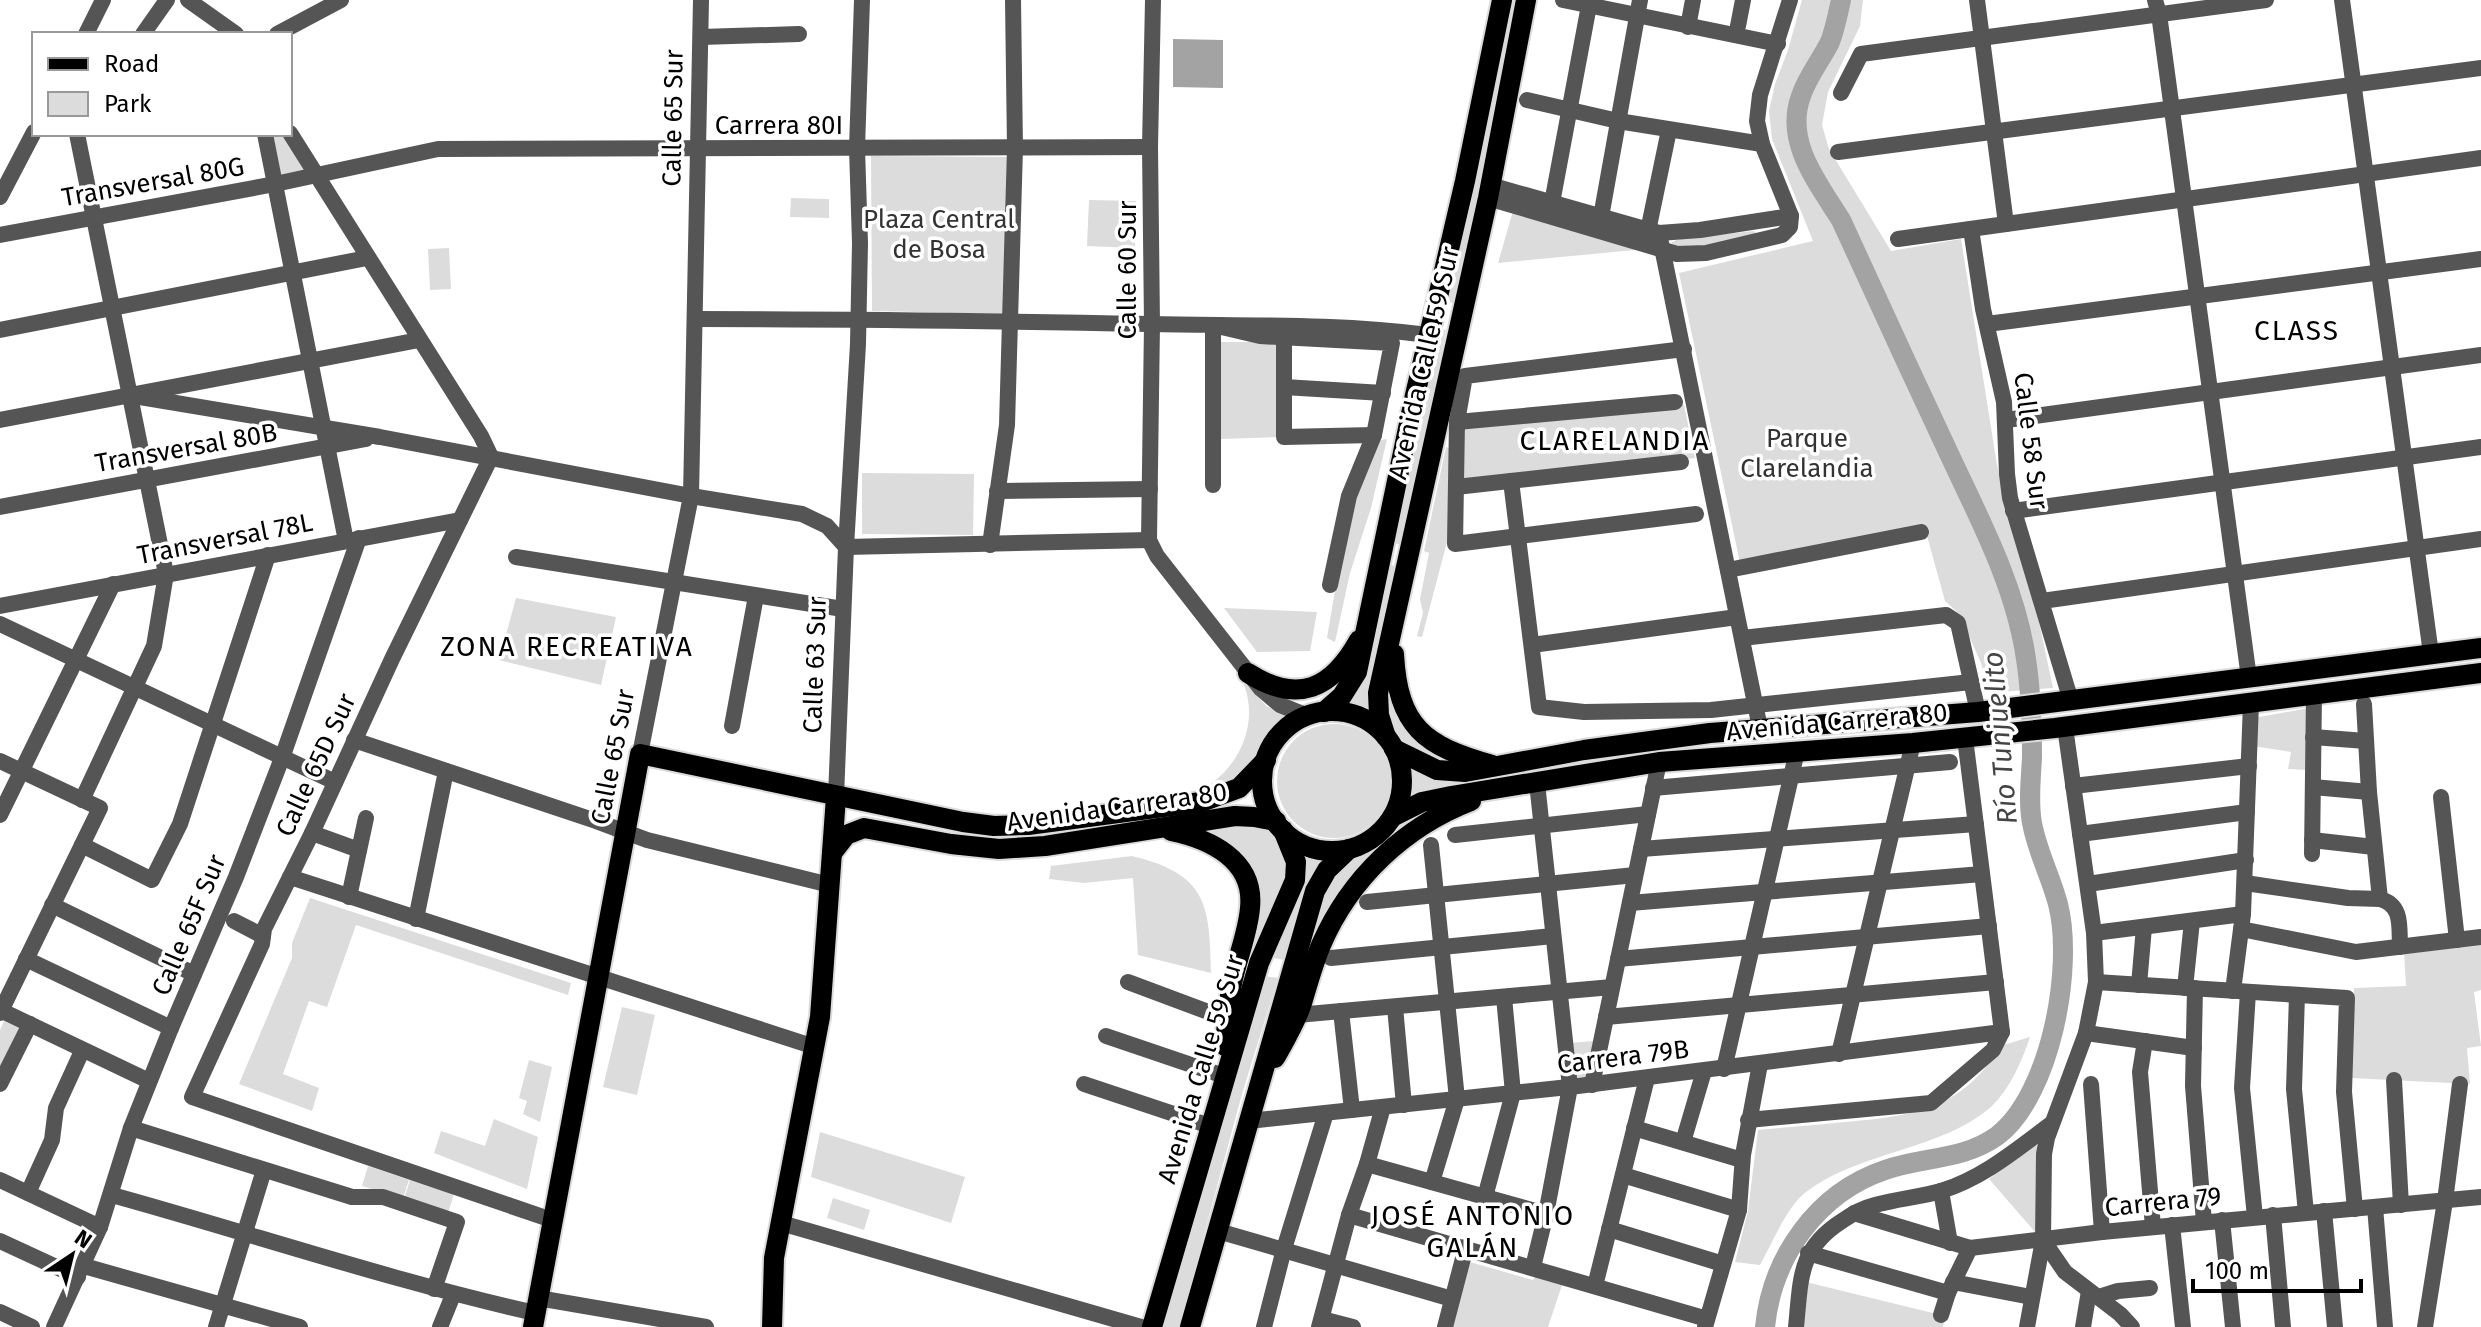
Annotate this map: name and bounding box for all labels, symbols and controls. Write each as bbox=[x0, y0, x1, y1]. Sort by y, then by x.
legend bbox=[32, 32, 292, 136]
street label: Calle 65 Sur bbox=[656, 49, 690, 187]
text: Road bbox=[104, 50, 159, 78]
text: Park bbox=[104, 90, 152, 118]
street label: Carrera 80I bbox=[715, 110, 843, 141]
street label: Transversal 80G bbox=[59, 151, 247, 213]
street label: Calle 60 Sur bbox=[1112, 201, 1143, 339]
park label: Plaza Central de Bosa bbox=[863, 204, 1015, 265]
street label: Avenida Calle 59 Sur bbox=[1382, 244, 1466, 482]
district label: CLASS bbox=[2254, 314, 2340, 347]
street label: Calle 58 Sur bbox=[2007, 371, 2055, 511]
street label: Transversal 80B bbox=[93, 417, 279, 479]
park label: Parque Clarelandia bbox=[1740, 423, 1874, 484]
district label: CLARELANDIA bbox=[1519, 424, 1711, 457]
street label: Transversal 78L bbox=[135, 507, 315, 571]
street label: Calle 63 Sur bbox=[797, 596, 833, 734]
district label: ZONA RECREATIVA bbox=[440, 630, 694, 663]
water label: Río Tunjuelito bbox=[1976, 650, 2024, 826]
street label: Calle 65 Sur bbox=[585, 687, 641, 827]
street label: Calle 65D Sur bbox=[269, 689, 363, 841]
street label: Avenida Carrera 80 bbox=[1725, 697, 1949, 747]
street label: Avenida Carrera 80 bbox=[1005, 776, 1229, 838]
street label: Calle 65F Sur bbox=[145, 850, 233, 1000]
street label: Avenida Calle 59 Sur bbox=[1151, 951, 1251, 1187]
street label: Carrera 79B bbox=[1555, 1034, 1691, 1080]
street label: Carrera 79 bbox=[2103, 1180, 2223, 1224]
district label: JOSÉ ANTONIO GALÁN bbox=[1371, 1199, 1575, 1264]
north arrow bbox=[32, 1215, 112, 1295]
text: N bbox=[69, 1224, 97, 1254]
scale bar bbox=[2193, 1243, 2361, 1293]
text: 100 m bbox=[2205, 1257, 2269, 1285]

